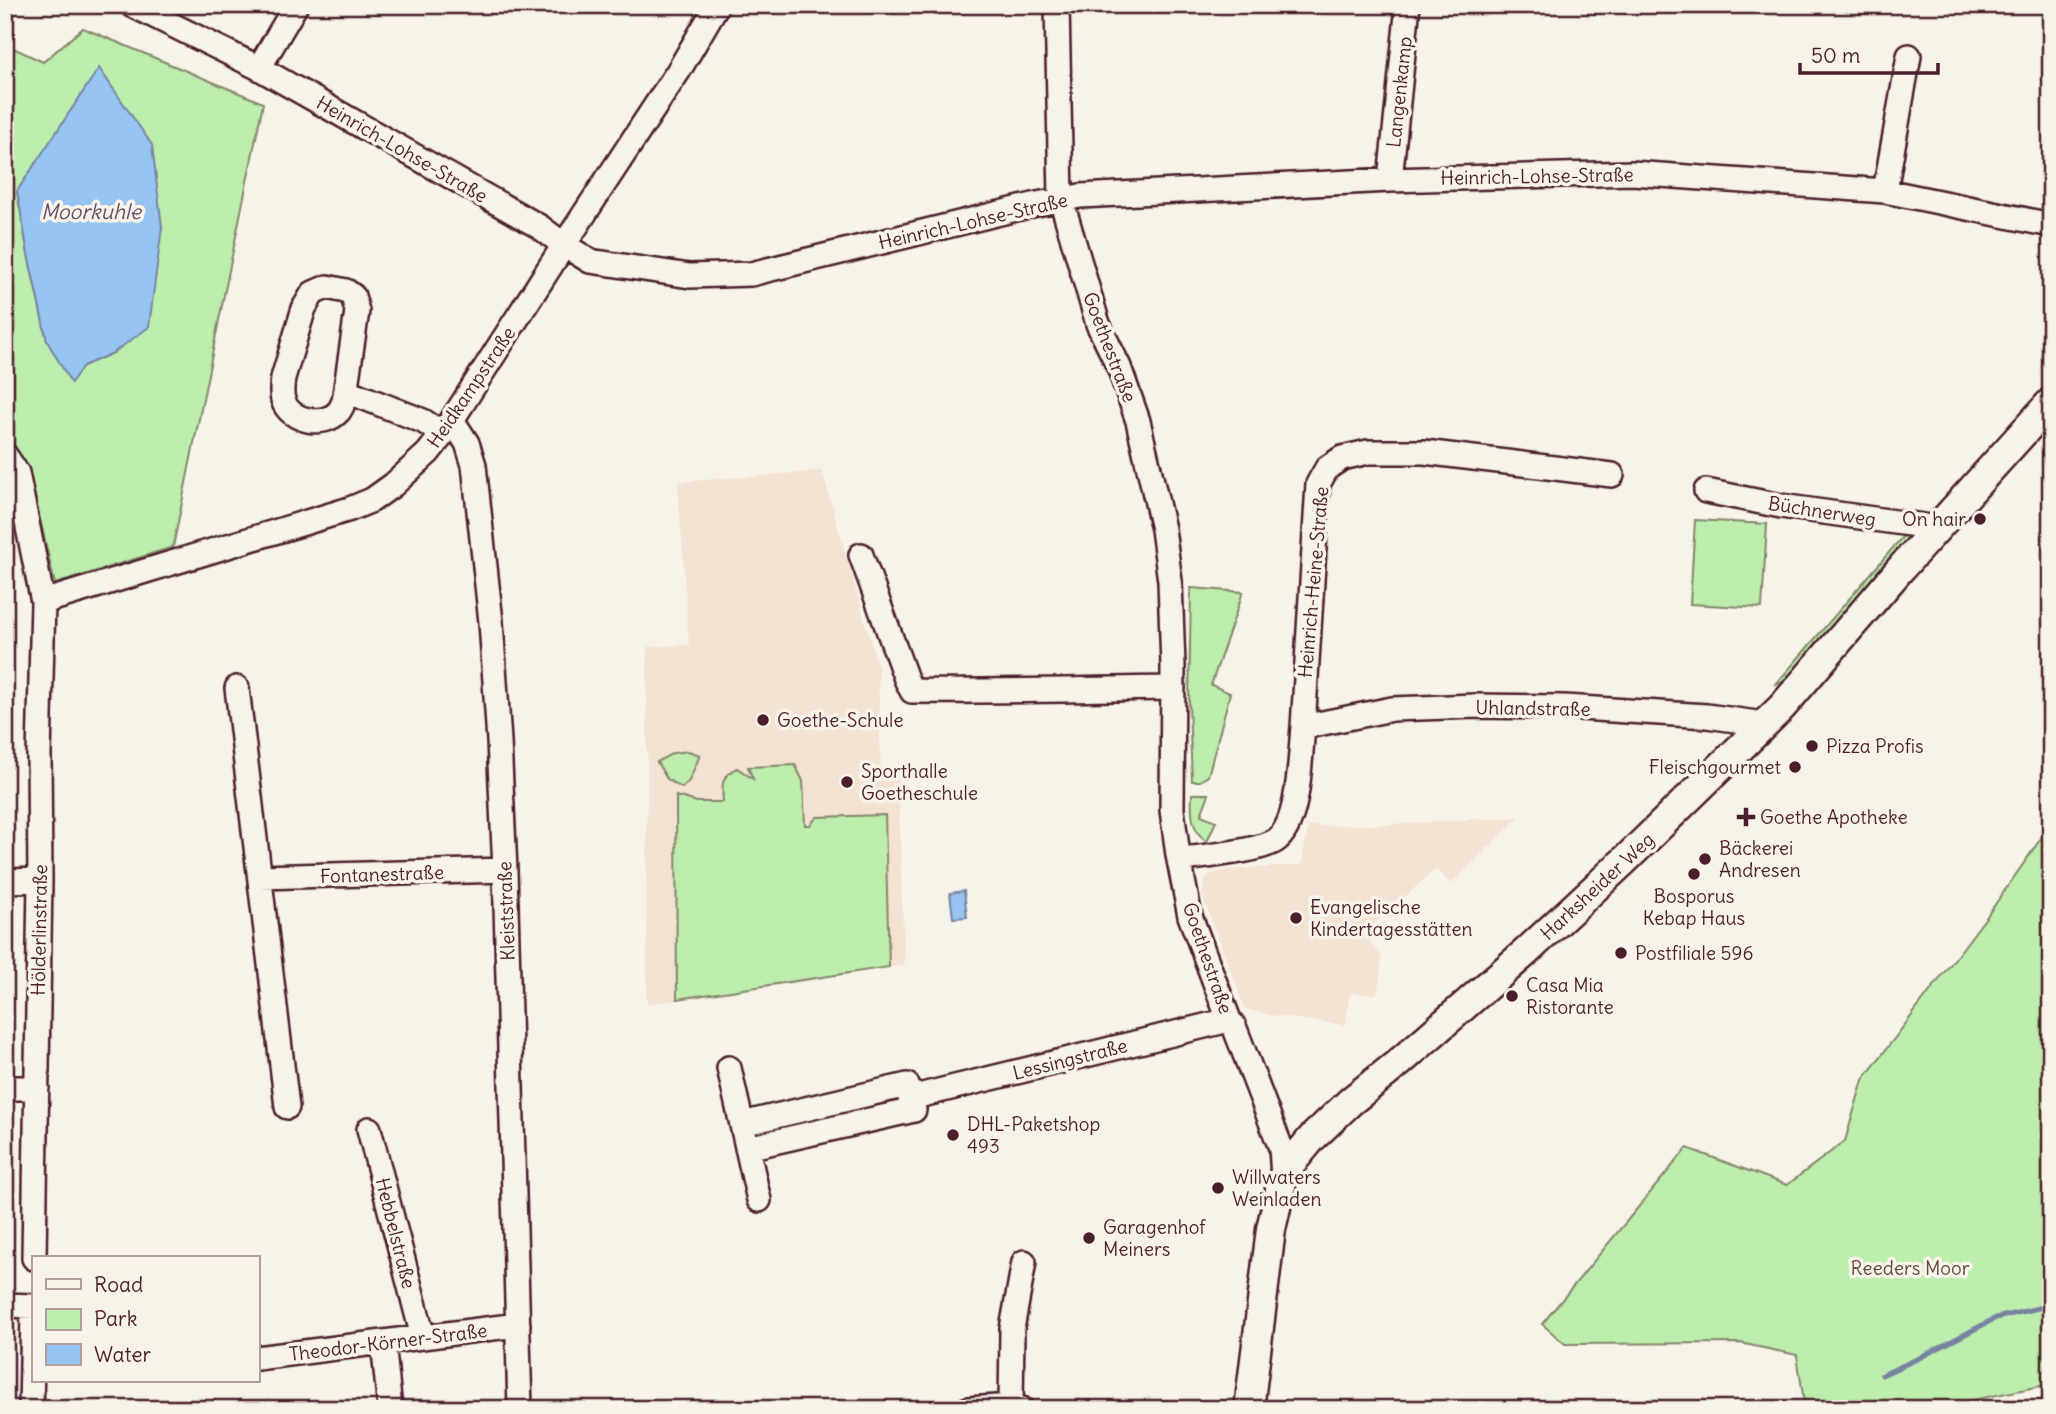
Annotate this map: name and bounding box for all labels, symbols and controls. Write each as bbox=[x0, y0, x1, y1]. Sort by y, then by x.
scale bar bbox=[1800, 32, 1939, 76]
street label: Langenkamp bbox=[1381, 35, 1417, 149]
text: 50 m bbox=[1811, 42, 1860, 69]
street label: Heinrich-Lohse-Straße bbox=[312, 90, 492, 208]
street label: Heinrich-Lohse-Straße bbox=[1440, 162, 1634, 190]
street label: Heinrich-Lohse-Straße bbox=[876, 188, 1070, 254]
water label: Moorkuhle bbox=[41, 198, 143, 225]
street label: Goethestraße bbox=[1078, 288, 1142, 406]
street label: Heidkampstraße bbox=[422, 322, 520, 452]
street label: Heinrich-Heine-Straße bbox=[1293, 485, 1333, 679]
street label: Büchnerweg bbox=[1766, 491, 1878, 531]
place label: On hair bbox=[1902, 507, 1966, 531]
marker: On hair bbox=[1972, 511, 1988, 527]
street label: Uhlandstraße bbox=[1475, 695, 1591, 721]
place label: Goethe-Schule bbox=[777, 708, 904, 732]
marker: Goethe-Schule bbox=[755, 712, 771, 728]
place label: Pizza Profis bbox=[1826, 734, 1924, 758]
marker: Pizza Profis bbox=[1804, 738, 1820, 754]
place label: Fleischgourmet bbox=[1649, 755, 1781, 779]
place label: Sporthalle Goetheschule bbox=[861, 759, 978, 805]
marker: Fleischgourmet bbox=[1787, 759, 1803, 775]
marker: Sporthalle Goetheschule bbox=[839, 774, 855, 790]
place label: Goethe Apotheke bbox=[1760, 805, 1908, 829]
marker: Goethe Apotheke bbox=[1738, 809, 1754, 825]
street label: Harksheider Weg bbox=[1535, 827, 1659, 945]
place label: Bäckerei Andresen bbox=[1719, 836, 1801, 882]
marker: Bäckerei Andresen bbox=[1697, 851, 1713, 867]
street label: Fontanestraße bbox=[320, 860, 444, 888]
street label: Kleiststraße bbox=[492, 861, 520, 961]
street label: Hölderlinstraße bbox=[26, 864, 52, 996]
marker: Bosporus Kebap Haus bbox=[1686, 866, 1702, 882]
place label: Bosporus Kebap Haus bbox=[1643, 884, 1745, 930]
place label: Evangelische Kindertagesstätten bbox=[1310, 895, 1472, 941]
street label: Goethestraße bbox=[1178, 899, 1238, 1017]
marker: Evangelische Kindertagesstätten bbox=[1288, 910, 1304, 926]
place label: Postfiliale 596 bbox=[1635, 941, 1753, 965]
marker: Postfiliale 596 bbox=[1613, 945, 1629, 961]
place label: Casa Mia Ristorante bbox=[1526, 973, 1614, 1019]
marker: Casa Mia Ristorante bbox=[1504, 988, 1520, 1004]
street label: Lessingstraße bbox=[1010, 1033, 1130, 1085]
place label: DHL-Paketshop 493 bbox=[967, 1112, 1100, 1158]
marker: DHL-Paketshop 493 bbox=[945, 1127, 961, 1143]
place label: Willwaters Weinladen bbox=[1232, 1165, 1321, 1211]
street label: Hebbelstraße bbox=[371, 1175, 421, 1291]
marker: Willwaters Weinladen bbox=[1210, 1180, 1226, 1196]
place label: Garagenhof Meiners bbox=[1103, 1215, 1206, 1261]
marker: Garagenhof Meiners bbox=[1081, 1230, 1097, 1246]
legend bbox=[32, 1256, 259, 1382]
park label: Reeders Moor bbox=[1851, 1256, 1970, 1280]
text: Road bbox=[94, 1271, 143, 1298]
text: Park bbox=[94, 1305, 137, 1332]
street label: Theodor-Körner-Straße bbox=[288, 1318, 488, 1366]
text: Water bbox=[94, 1341, 152, 1368]

